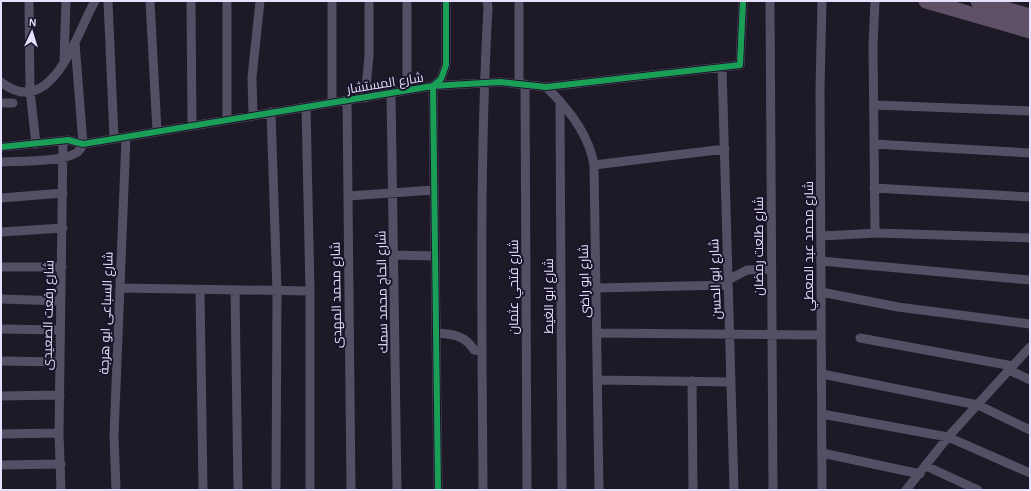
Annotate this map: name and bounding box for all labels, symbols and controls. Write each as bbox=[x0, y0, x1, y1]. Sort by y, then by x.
north arrow bbox=[12, 12, 52, 52]
text: N bbox=[28, 16, 37, 29]
street label: شارع المستشار bbox=[345, 70, 425, 98]
street label: شارع محمد عبد المعطي bbox=[801, 181, 819, 311]
street label: شارع طلعت رمضان bbox=[751, 196, 767, 296]
street label: شارع الحاج محمد سمك bbox=[373, 230, 392, 354]
street label: شارع ابو الحسن bbox=[706, 238, 725, 320]
street label: شارع فتحي عثمان bbox=[506, 239, 524, 335]
street label: شارع محمد المهدى bbox=[328, 242, 345, 348]
street label: شارع ابو راضى bbox=[576, 244, 593, 318]
street label: شارع السباعى ابو هرجة bbox=[96, 251, 117, 375]
street label: شارع ابو الغيط bbox=[541, 258, 557, 334]
street label: شارع رفعت الصعيدى bbox=[40, 260, 57, 370]

